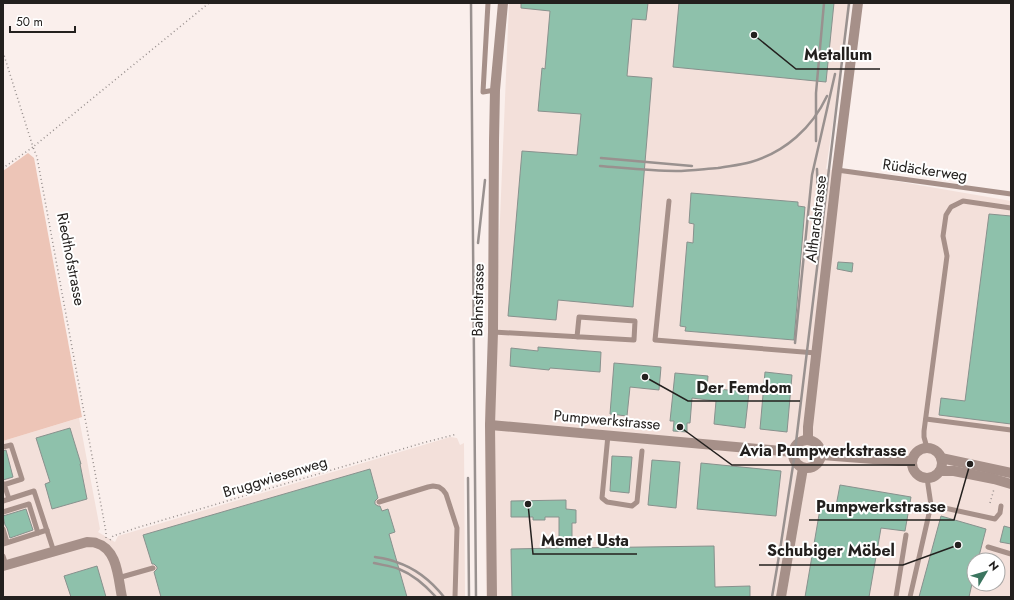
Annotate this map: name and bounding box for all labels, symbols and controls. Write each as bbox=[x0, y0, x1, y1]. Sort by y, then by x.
scale bar bbox=[10, 8, 75, 34]
text: 50 m bbox=[16, 13, 43, 31]
callout: Metallum bbox=[796, 41, 880, 69]
text: Metallum bbox=[804, 43, 872, 66]
street label: Rüdäckerweg bbox=[881, 153, 969, 187]
street label: Althardstrasse bbox=[800, 174, 832, 264]
street label: Riedthofstrasse bbox=[51, 211, 91, 308]
street label: Bahnstrasse bbox=[466, 263, 490, 337]
callout: Der Femdom bbox=[688, 373, 800, 401]
text: Der Femdom bbox=[696, 376, 792, 399]
street label: Pumpwerkstrasse bbox=[553, 404, 662, 436]
callout: Avia Pumpwerkstrasse bbox=[732, 437, 915, 465]
text: Avia Pumpwerkstrasse bbox=[738, 439, 907, 462]
street label: Bruggwiesenweg bbox=[220, 451, 330, 503]
callout: Pumpwerkstrasse bbox=[809, 492, 954, 520]
text: Pumpwerkstrasse bbox=[816, 495, 946, 518]
callout: Memet Usta bbox=[533, 526, 637, 554]
text: Memet Usta bbox=[541, 529, 629, 552]
callout: Schubiger Möbel bbox=[759, 537, 903, 565]
text: Schubiger Möbel bbox=[767, 539, 895, 562]
north arrow bbox=[966, 552, 1006, 592]
text: N bbox=[985, 557, 1003, 574]

